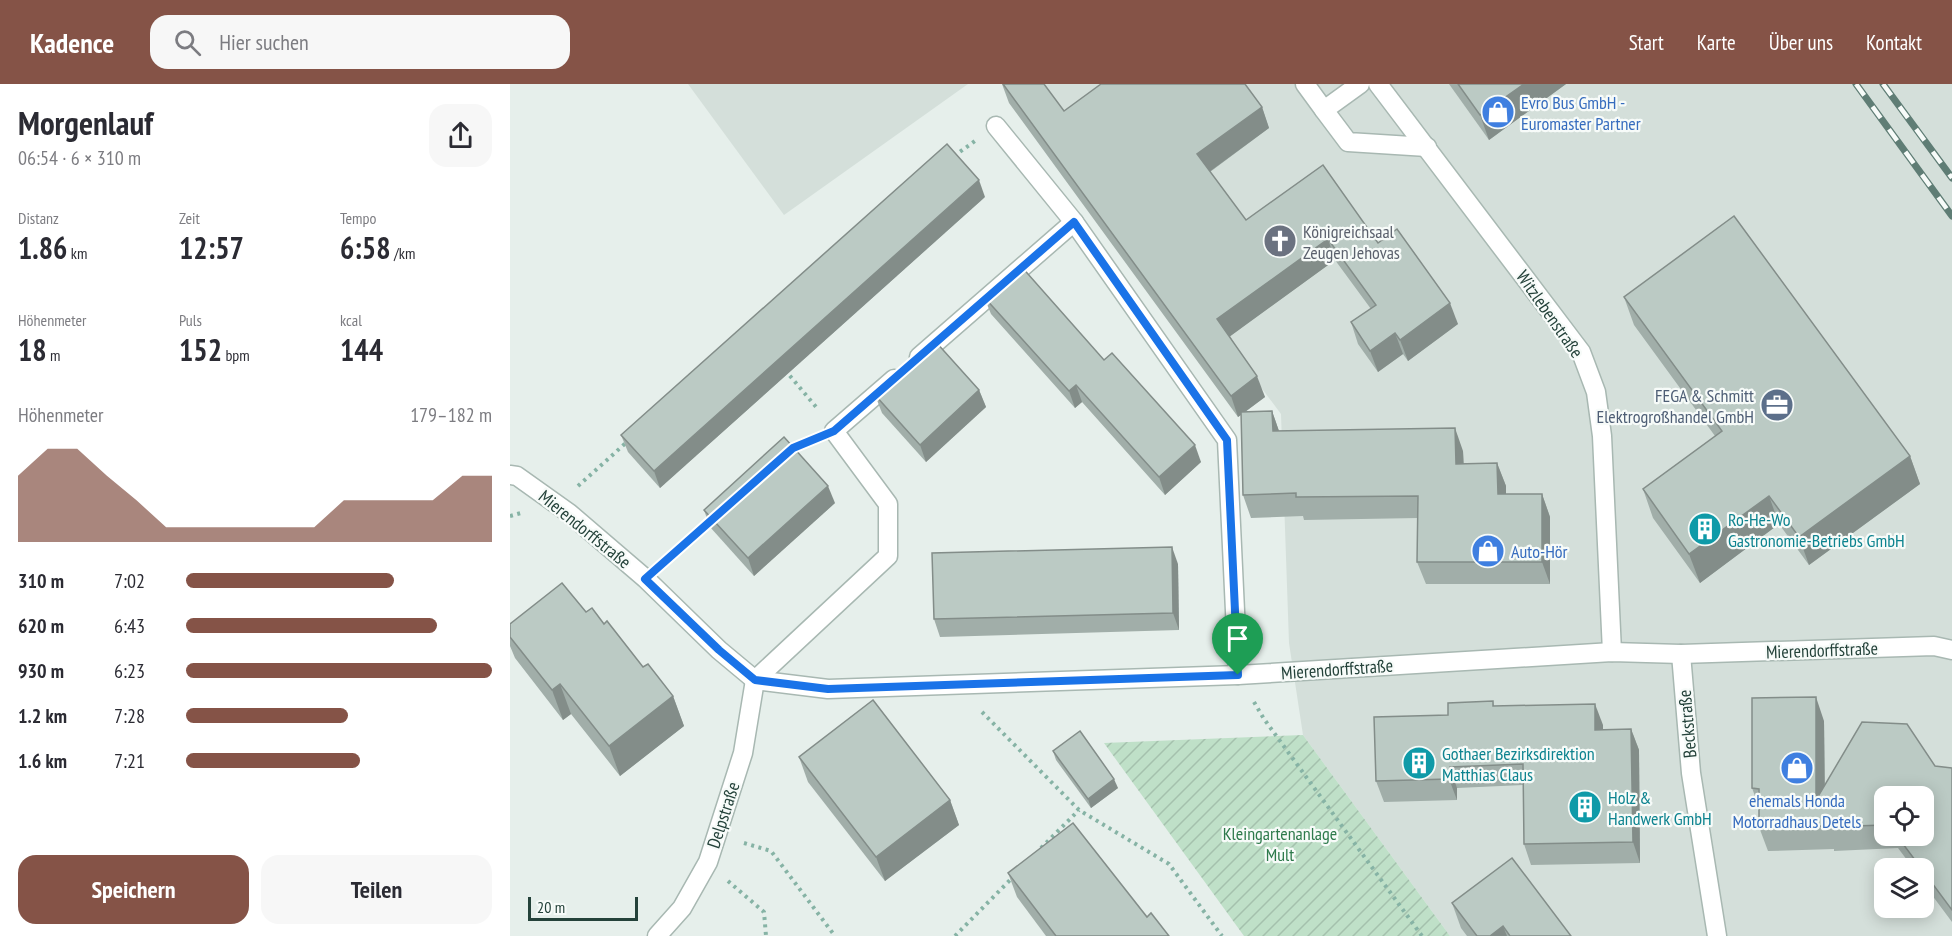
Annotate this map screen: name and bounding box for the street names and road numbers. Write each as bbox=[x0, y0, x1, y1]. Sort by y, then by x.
street label: Witzlebenstraße bbox=[1511, 266, 1589, 362]
street label: Mierendorffstraße bbox=[534, 485, 636, 573]
street label: Mierendorffstraße bbox=[1766, 637, 1878, 663]
street label: Mierendorffstraße bbox=[1280, 654, 1394, 684]
street label: Beckstraße bbox=[1673, 689, 1701, 759]
street label: Delpstraße bbox=[702, 779, 744, 851]

